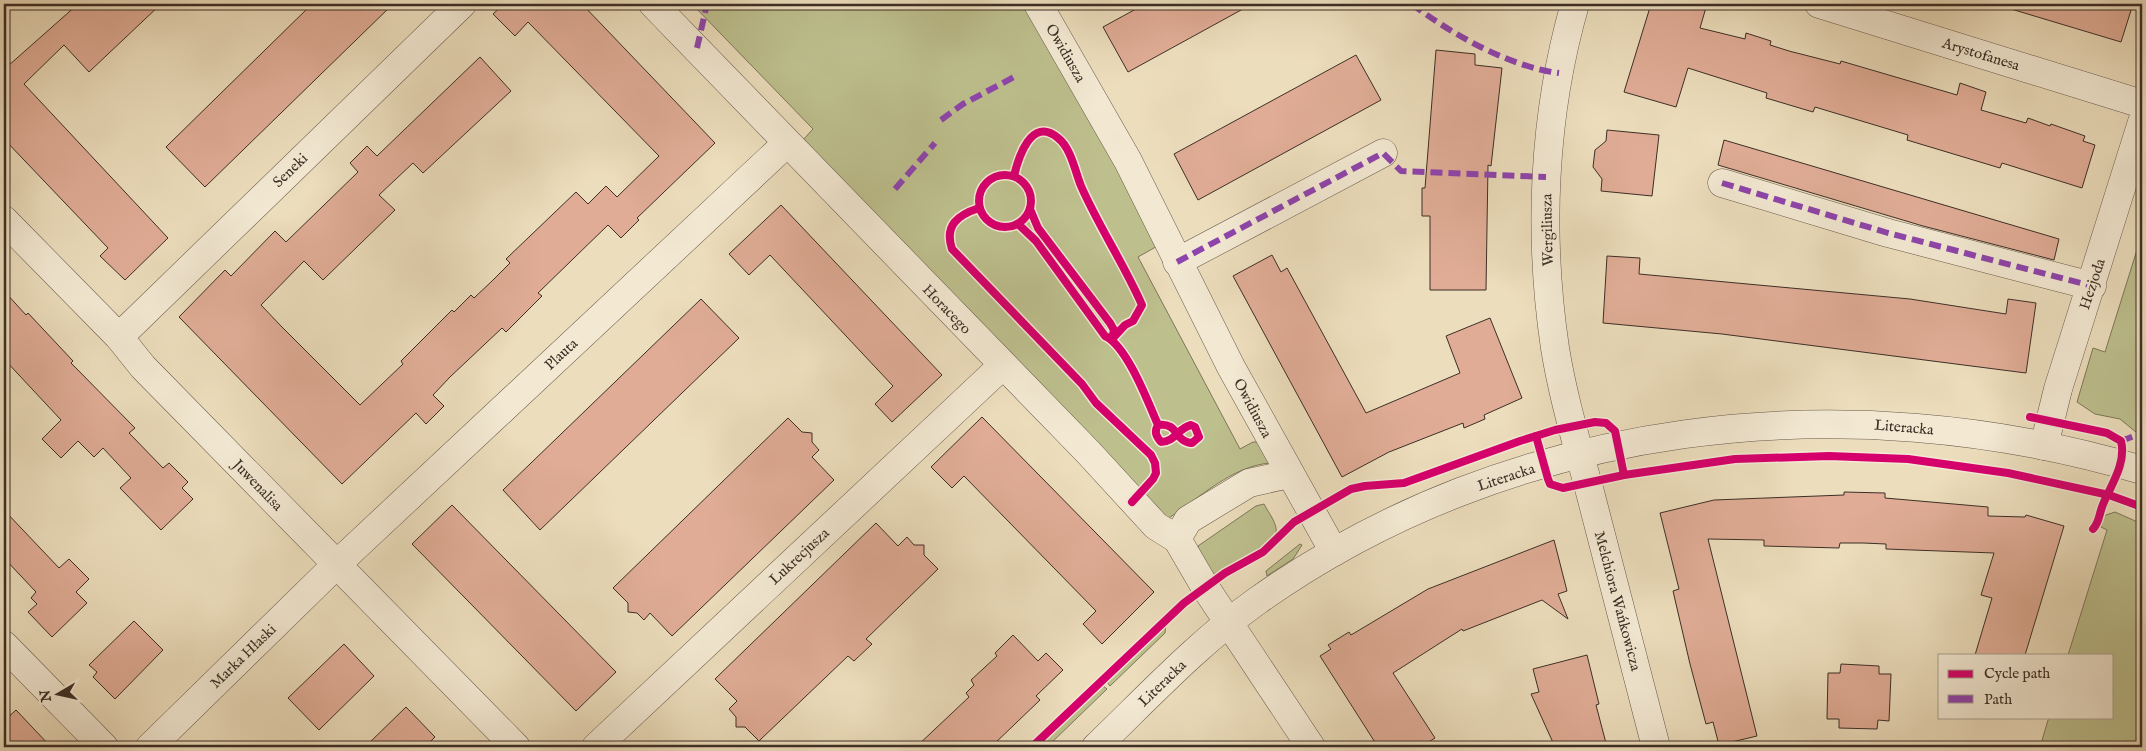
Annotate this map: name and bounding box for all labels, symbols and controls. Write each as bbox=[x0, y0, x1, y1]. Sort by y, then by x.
street label: Owidiusza bbox=[1041, 21, 1090, 86]
street label: Arystofanesa bbox=[1939, 33, 2022, 75]
street label: Seneki bbox=[269, 149, 312, 192]
street label: Wergiliusza bbox=[1537, 193, 1558, 266]
street label: Hezjoda bbox=[2075, 256, 2110, 312]
street label: Horacego bbox=[918, 280, 975, 338]
street label: Plauta bbox=[541, 334, 582, 375]
street label: Owidiusza bbox=[1229, 375, 1276, 442]
street label: Literacka bbox=[1873, 415, 1935, 440]
street label: Juwenalisa bbox=[227, 454, 287, 516]
street label: Literacka bbox=[1475, 459, 1538, 496]
street label: Lukrecjusza bbox=[765, 523, 834, 589]
street label: Melchiora Wańkowicza bbox=[1590, 529, 1645, 674]
street label: Marka Hłaski bbox=[206, 620, 280, 693]
legend bbox=[1938, 654, 2114, 718]
street label: Literacka bbox=[1134, 655, 1191, 711]
text: Cycle path bbox=[1984, 664, 2050, 683]
north arrow bbox=[32, 668, 82, 718]
text: N bbox=[36, 688, 56, 704]
text: Path bbox=[1984, 690, 2012, 709]

